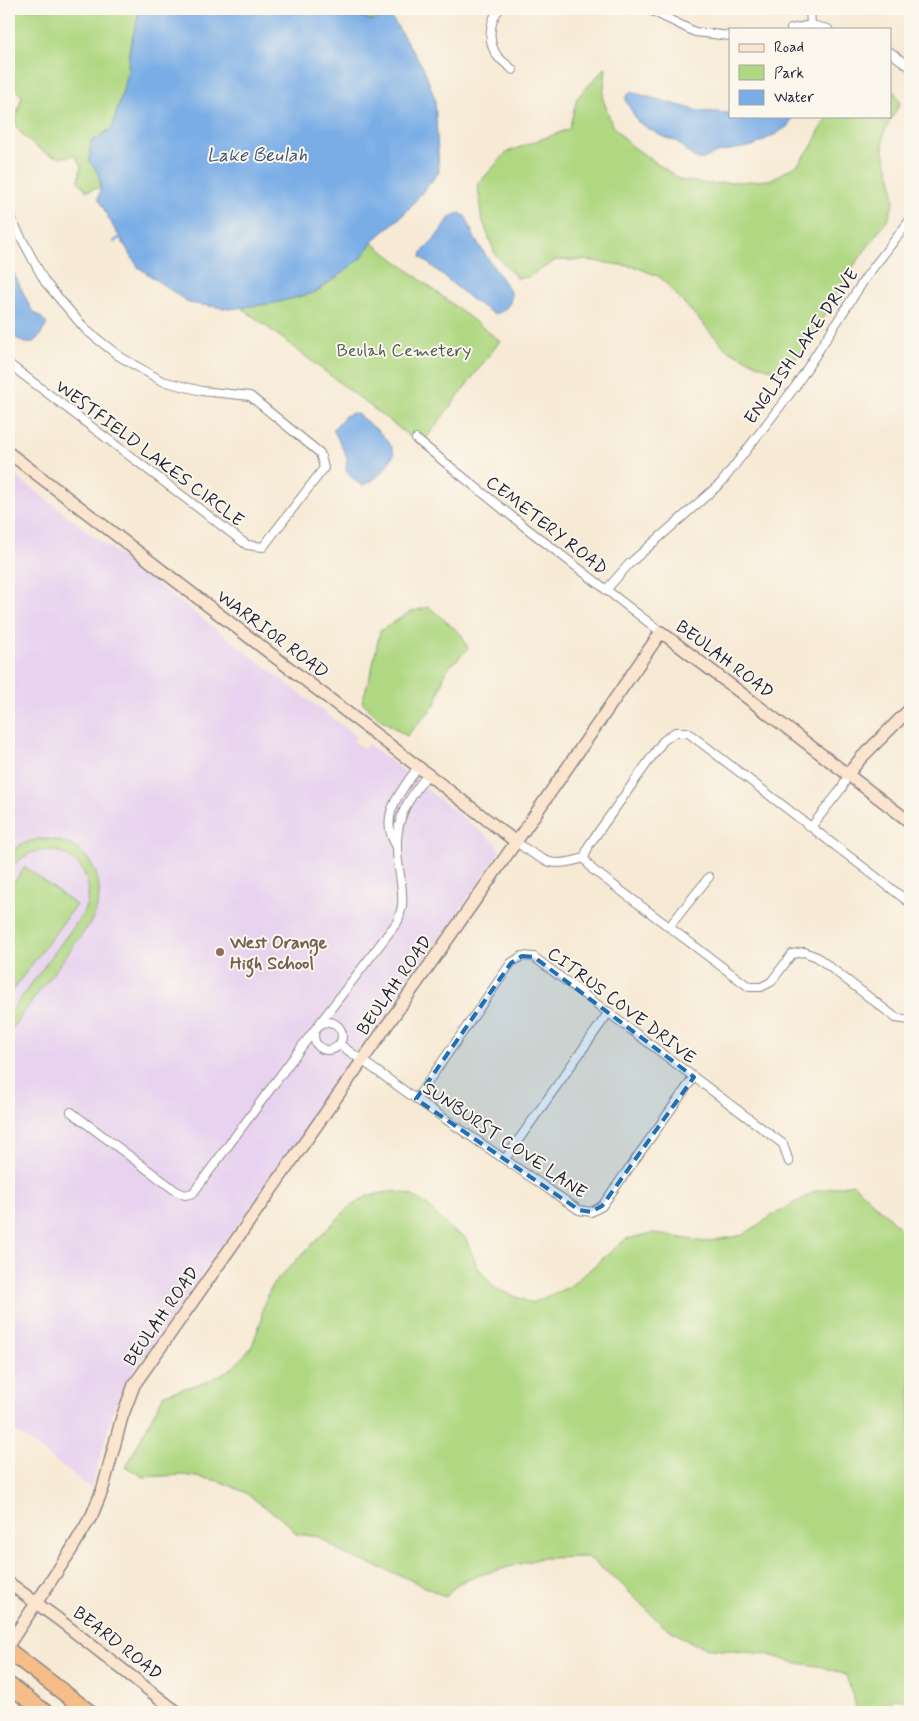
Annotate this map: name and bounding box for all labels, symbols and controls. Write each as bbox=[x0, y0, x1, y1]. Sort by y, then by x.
legend bbox=[729, 28, 892, 118]
text: Road bbox=[774, 38, 804, 58]
text: Park bbox=[774, 64, 804, 84]
text: Water bbox=[774, 88, 814, 108]
water label: Lake Beulah bbox=[207, 143, 307, 168]
street label: ENGLISH LAKE DRIVE bbox=[739, 264, 865, 429]
park label: Beulah Cemetery bbox=[336, 339, 472, 363]
street label: WESTFIELD LAKES CIRCLE bbox=[50, 375, 248, 533]
street label: CEMETERY ROAD bbox=[481, 471, 612, 581]
street label: WARRIOR ROAD bbox=[212, 585, 333, 685]
street label: BEULAH ROAD bbox=[671, 615, 778, 705]
place label: West Orange High School bbox=[229, 931, 328, 978]
street label: BEULAH ROAD bbox=[352, 931, 438, 1040]
street label: CITRUS COVE DRIVE bbox=[542, 942, 701, 1070]
marker: West Orange High School bbox=[214, 946, 226, 958]
street label: SUNBURST COVE LANE bbox=[418, 1077, 591, 1205]
street label: BEULAH ROAD bbox=[119, 1262, 205, 1371]
street label: BEARD ROAD bbox=[68, 1601, 167, 1686]

